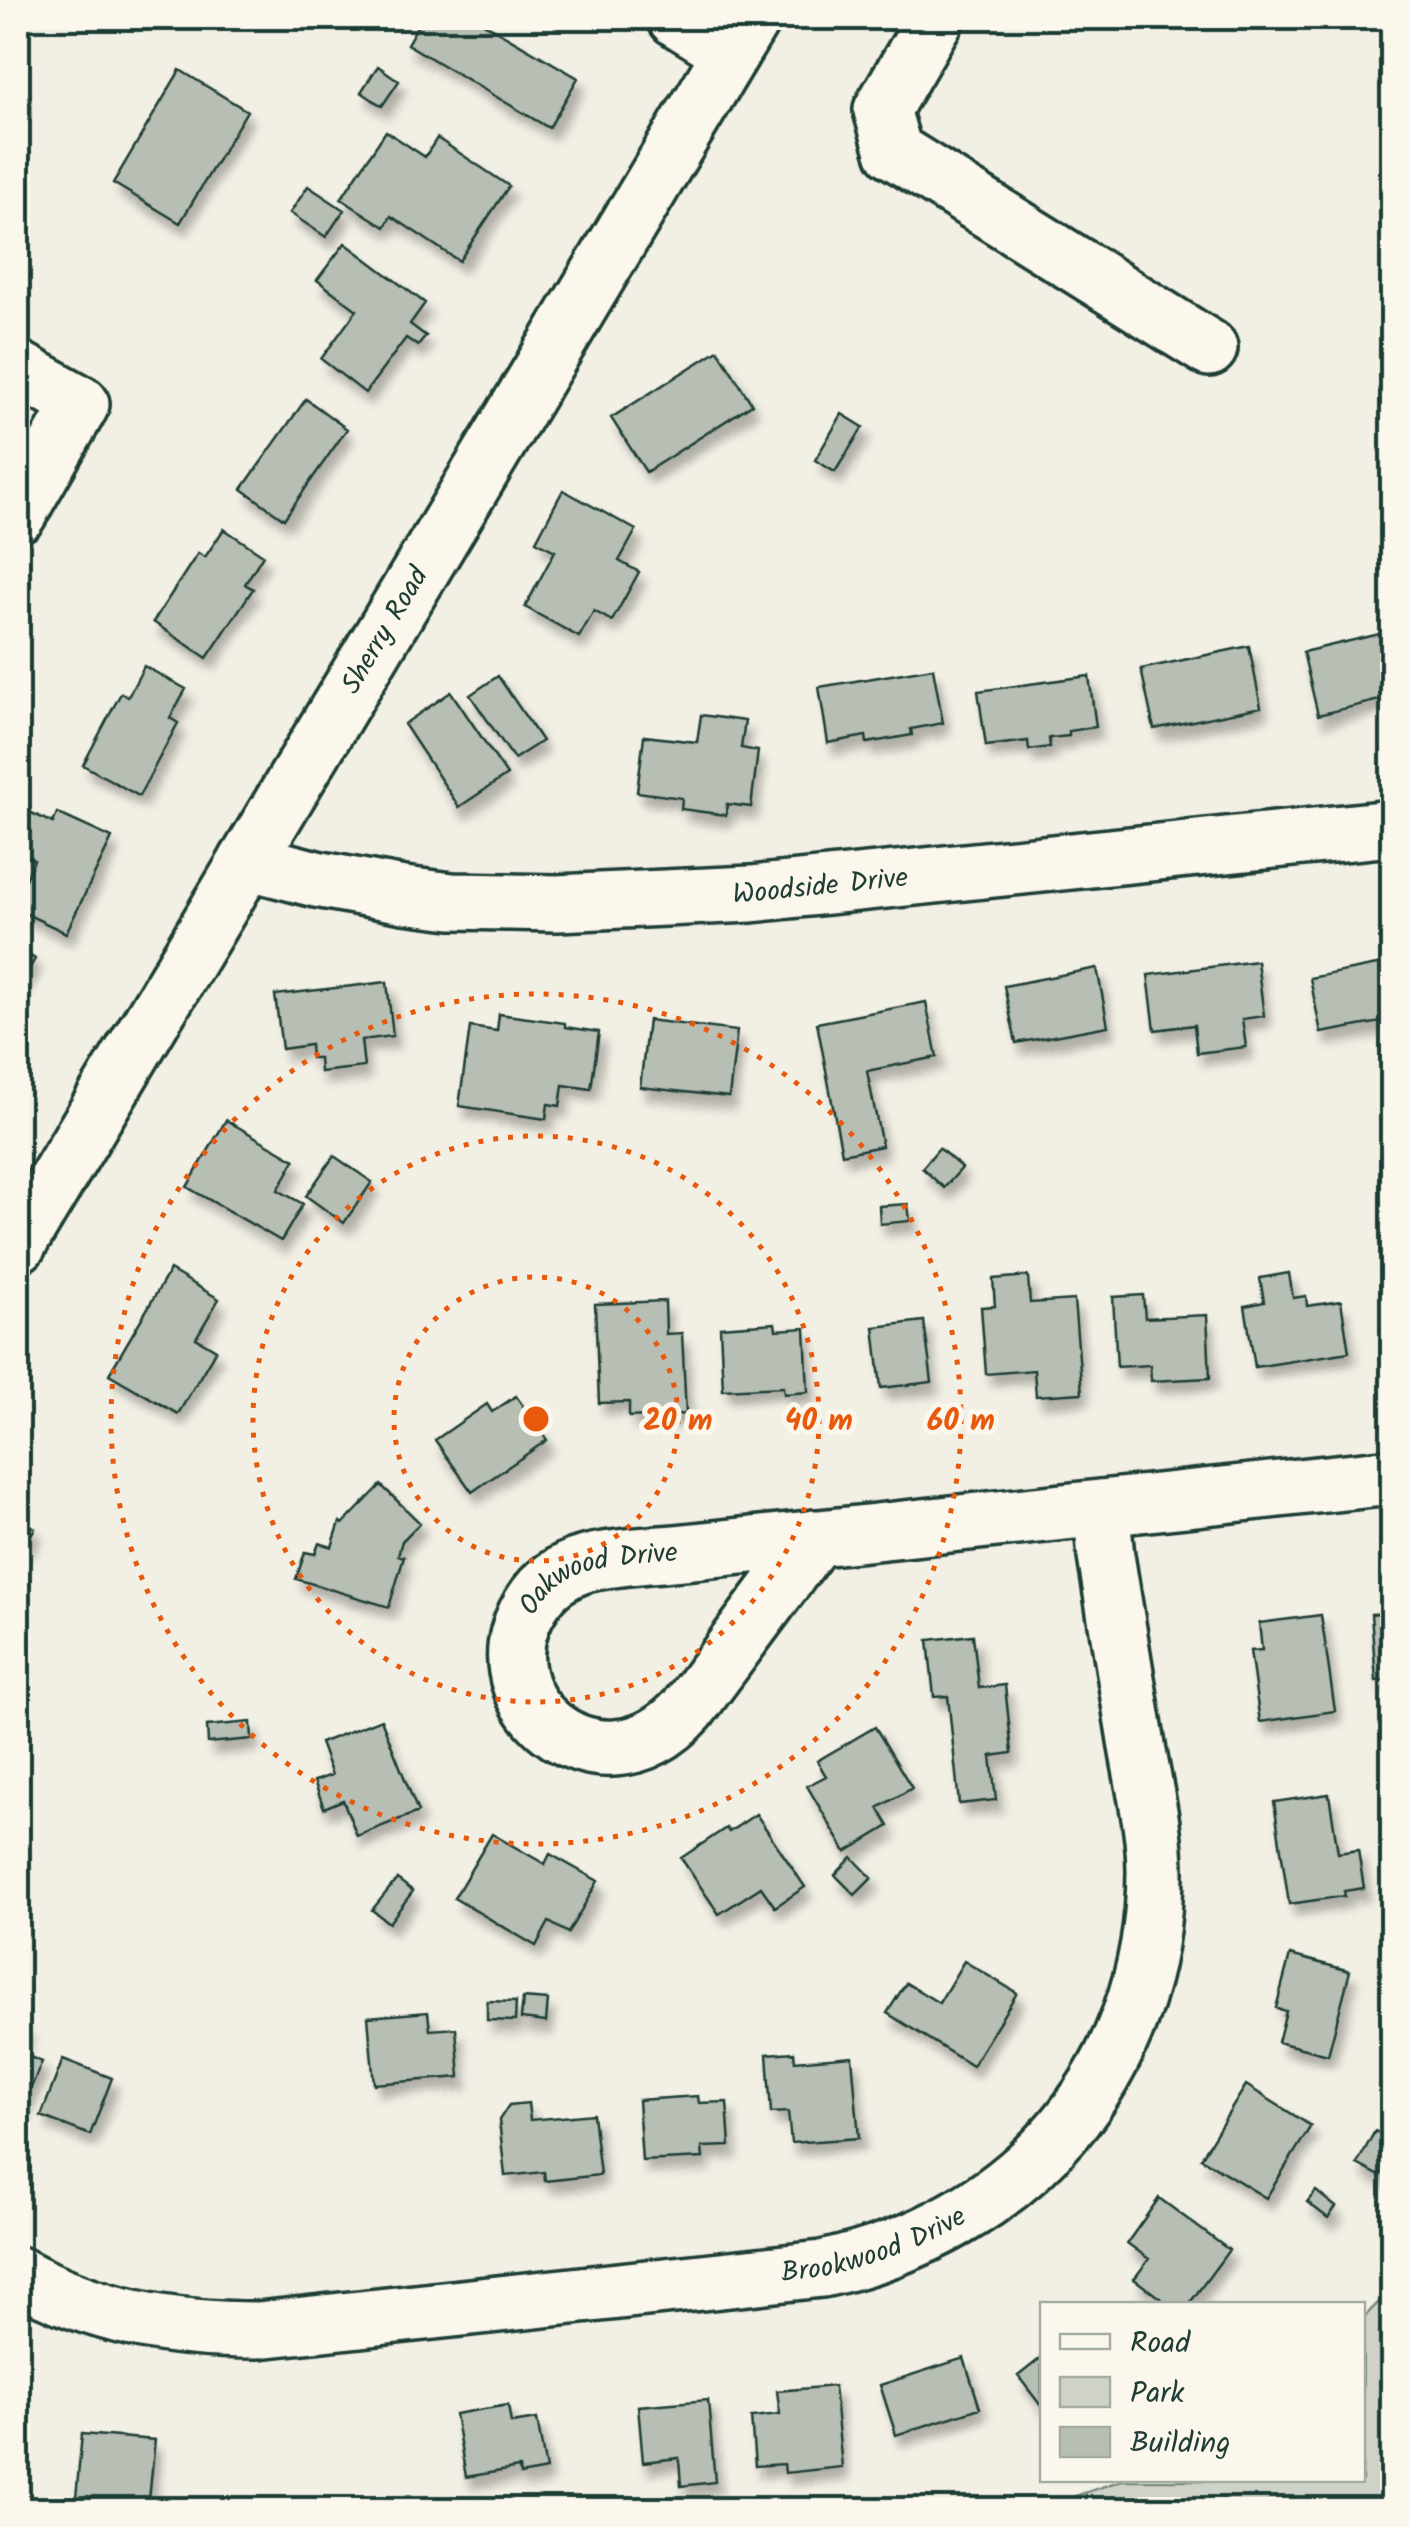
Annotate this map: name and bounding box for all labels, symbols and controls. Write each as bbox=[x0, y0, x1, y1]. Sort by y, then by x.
street label: Sherry Road bbox=[330, 557, 441, 703]
street label: Woodside Drive bbox=[732, 855, 911, 917]
text: 20 m bbox=[644, 1398, 713, 1446]
text: 40 m bbox=[785, 1398, 853, 1446]
text: 60 m bbox=[927, 1398, 995, 1446]
centre of rings bbox=[518, 1401, 554, 1437]
street label: Oakwood Drive bbox=[507, 1530, 680, 1624]
street label: Brookwood Drive bbox=[779, 2195, 975, 2296]
legend bbox=[1040, 2302, 1365, 2482]
text: Road bbox=[1130, 2320, 1191, 2368]
text: Park bbox=[1130, 2370, 1185, 2418]
text: Building bbox=[1130, 2420, 1230, 2468]

